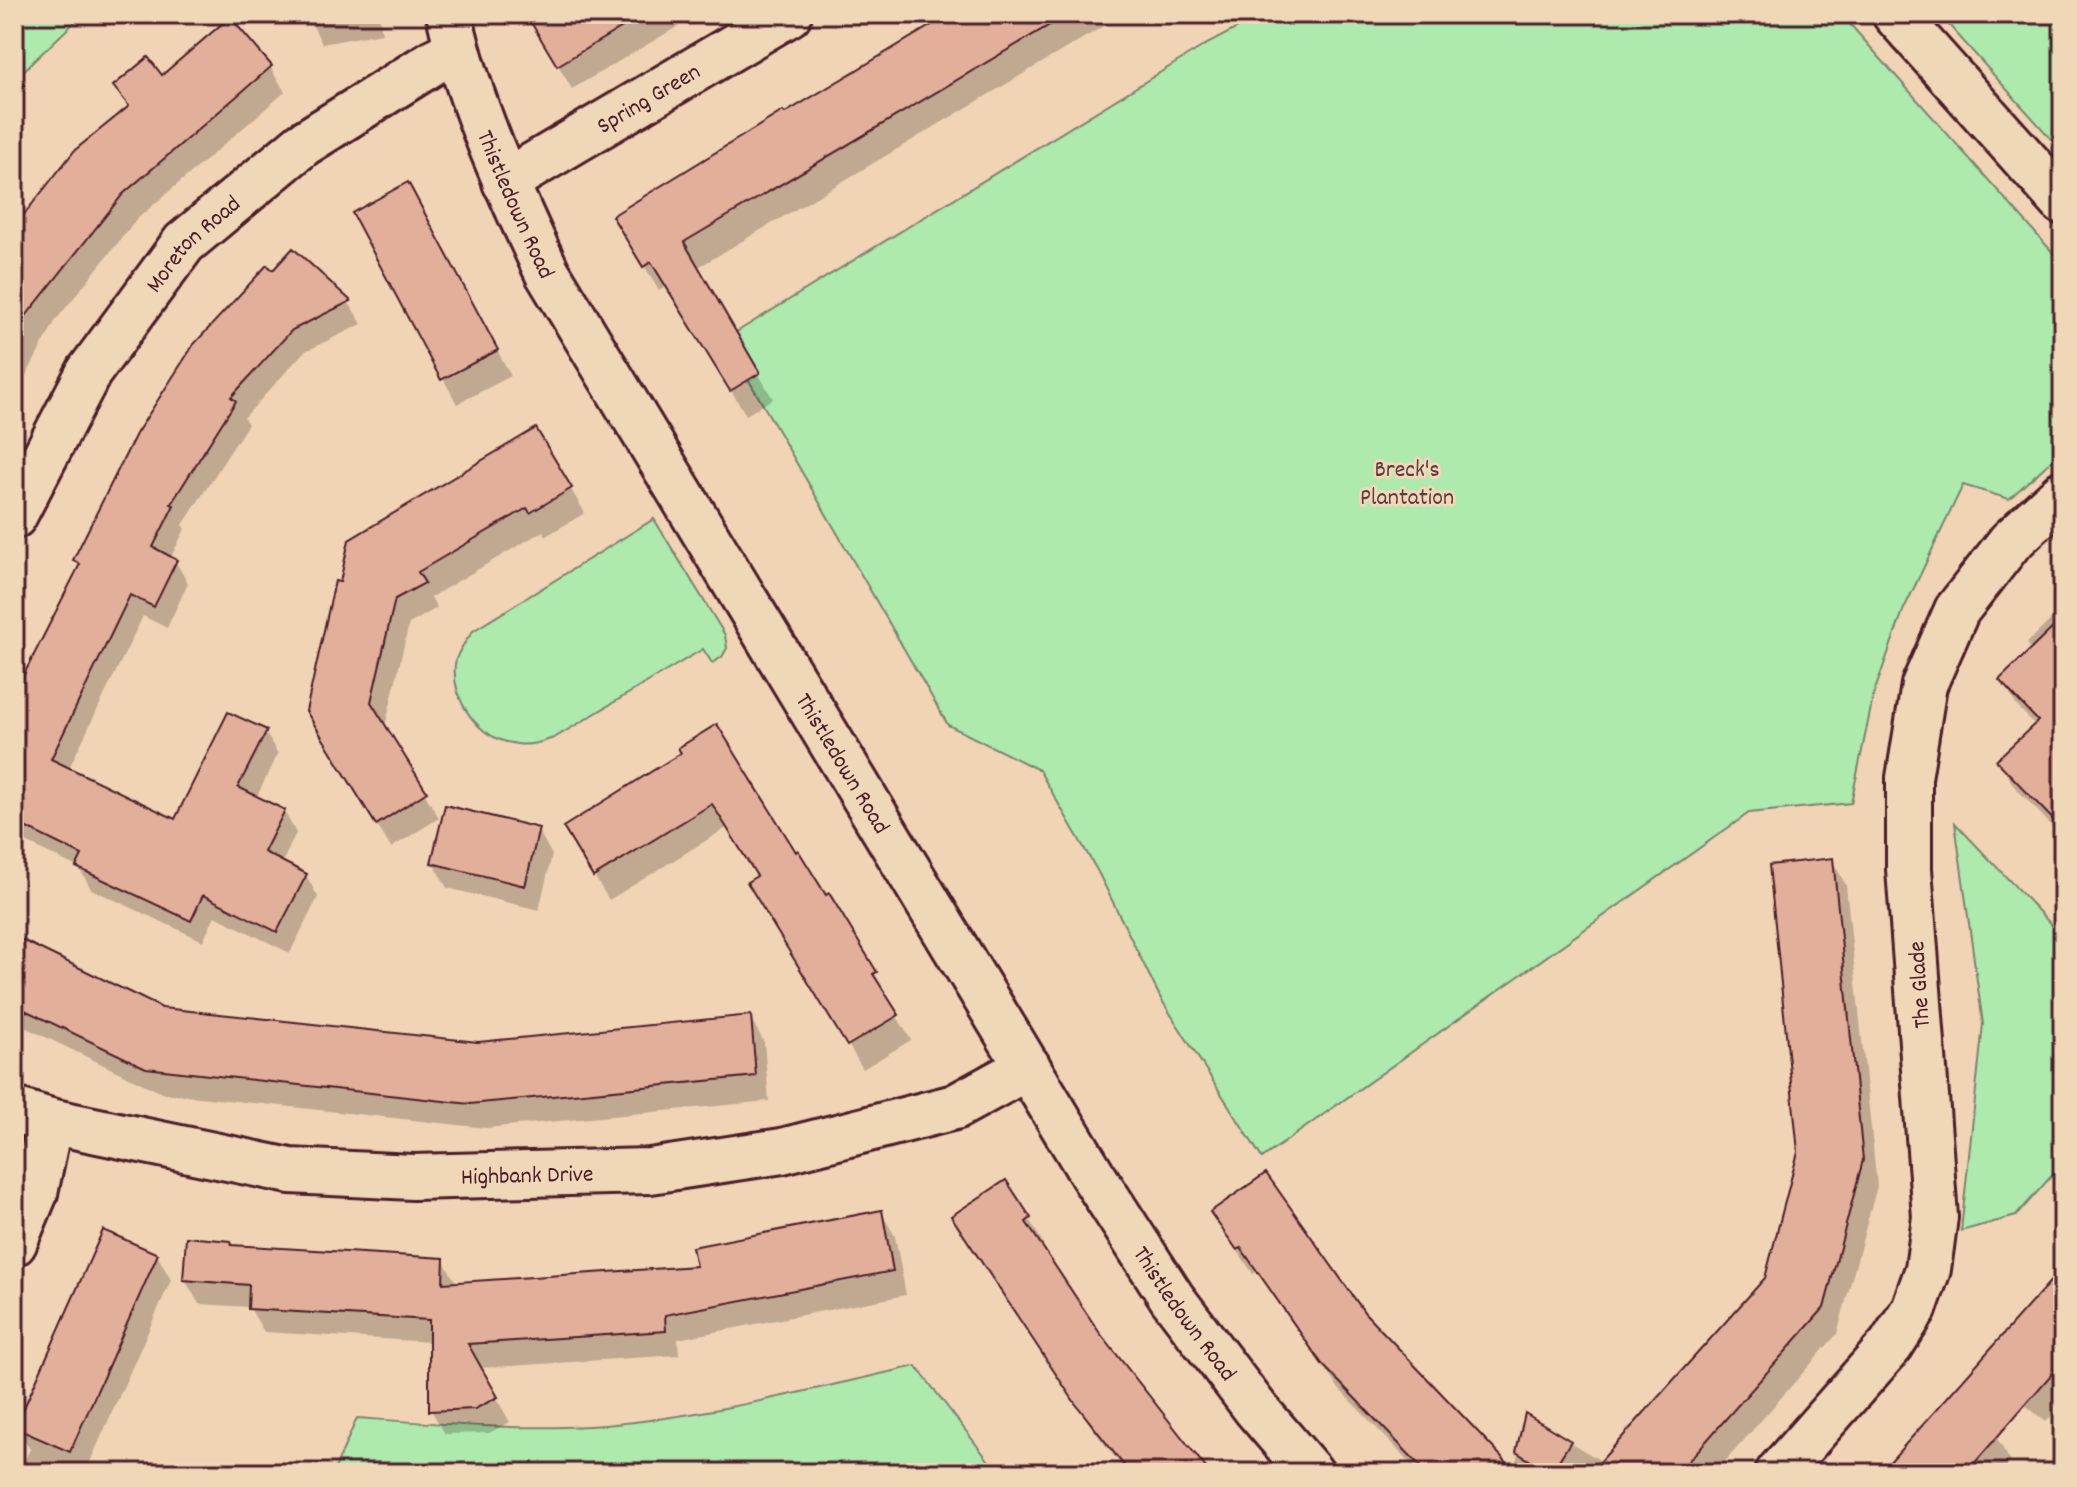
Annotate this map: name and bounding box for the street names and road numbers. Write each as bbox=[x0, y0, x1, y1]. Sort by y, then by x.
street label: Spring Green bbox=[591, 56, 708, 144]
street label: Thistledown Road bbox=[466, 126, 562, 285]
street label: Moreton Road bbox=[139, 189, 249, 301]
street label: Thistledown Road bbox=[785, 687, 897, 841]
street label: The Glade bbox=[1901, 940, 1941, 1030]
street label: Highbank Drive bbox=[460, 1158, 594, 1196]
street label: Thistledown Road bbox=[1123, 1240, 1243, 1389]

